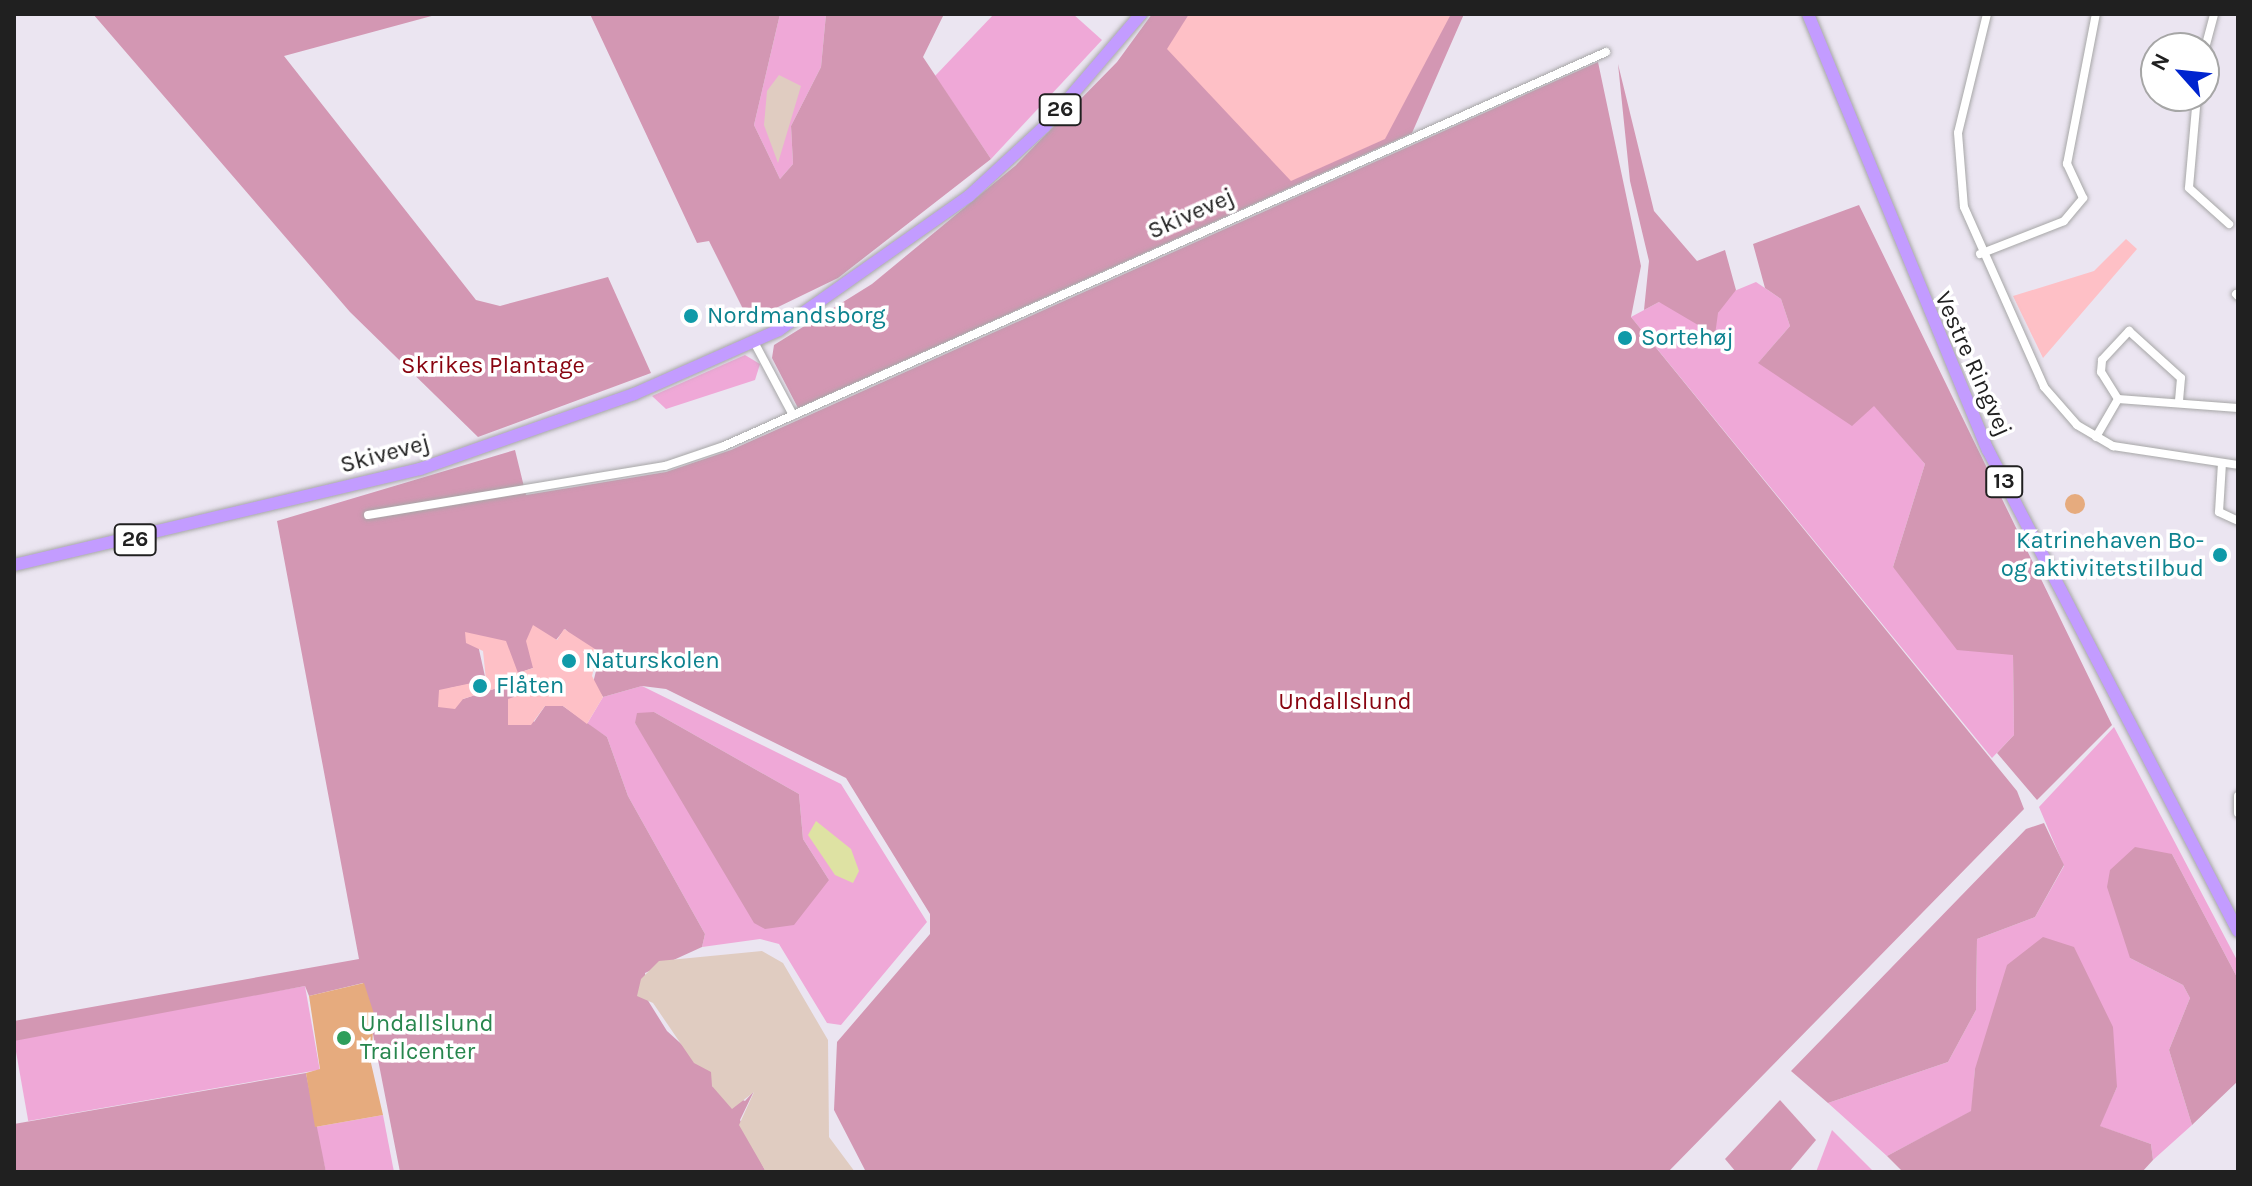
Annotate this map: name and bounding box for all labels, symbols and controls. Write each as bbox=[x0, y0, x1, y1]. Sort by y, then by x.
north arrow bbox=[2140, 32, 2220, 112]
text: N bbox=[2145, 49, 2176, 75]
road number: 26 bbox=[1038, 92, 1082, 128]
street label: Skivevej bbox=[1143, 182, 1239, 246]
street label: Vestre Ringvej bbox=[1928, 287, 2018, 441]
place label: Nordmandsborg bbox=[707, 302, 886, 330]
marker: Nordmandsborg bbox=[682, 307, 700, 325]
place label: Sortehøj bbox=[1641, 324, 1734, 352]
marker: Sortehøj bbox=[1616, 329, 1634, 347]
park label: Skrikes Plantage bbox=[401, 352, 585, 380]
street label: Skivevej bbox=[337, 428, 433, 480]
road number: 13 bbox=[1984, 464, 2024, 500]
road number: 26 bbox=[113, 522, 157, 558]
place label: Katrinehaven Bo- og aktivitetstilbud bbox=[2001, 527, 2204, 583]
marker: Katrinehaven Bo- og aktivitetstilbud bbox=[2211, 546, 2229, 564]
place label: Naturskolen bbox=[585, 647, 720, 675]
marker: Naturskolen bbox=[560, 652, 578, 670]
place label: Flåten bbox=[496, 672, 564, 700]
marker: Flåten bbox=[471, 677, 489, 695]
park label: Undallslund bbox=[1278, 688, 1412, 716]
place label: Undallslund Trailcenter bbox=[360, 1010, 494, 1066]
marker: Undallslund Trailcenter bbox=[335, 1029, 353, 1047]

